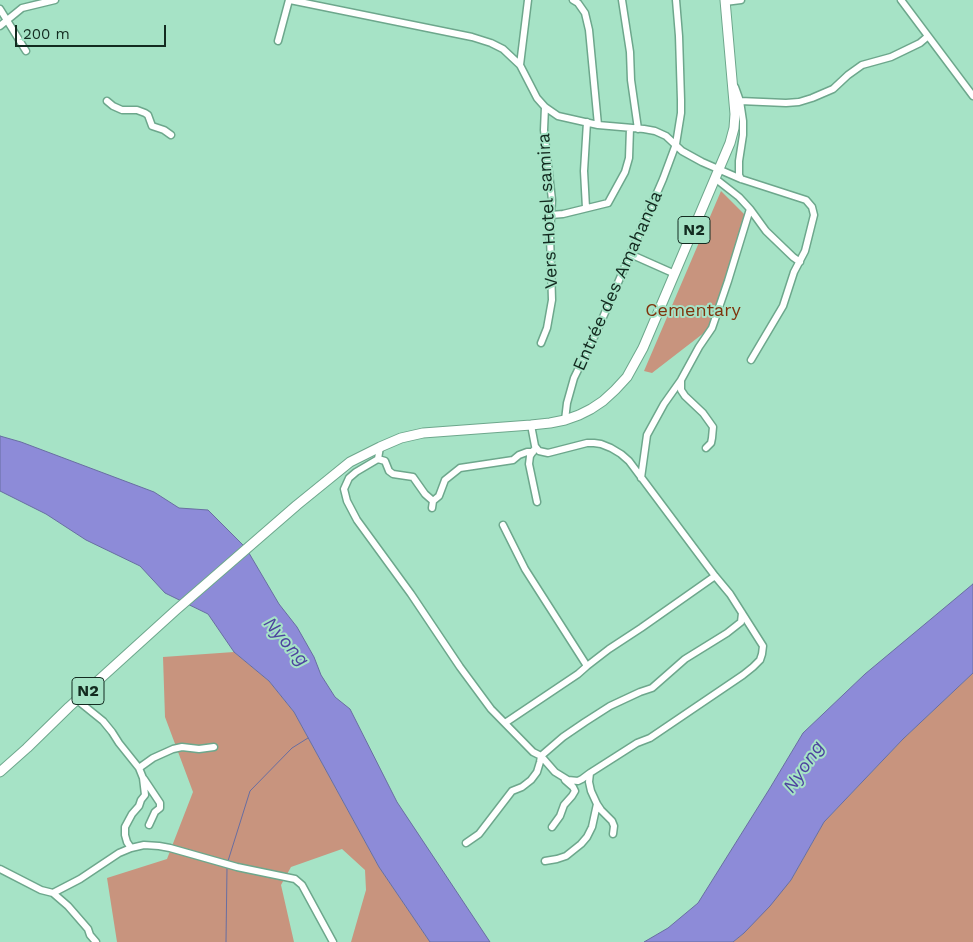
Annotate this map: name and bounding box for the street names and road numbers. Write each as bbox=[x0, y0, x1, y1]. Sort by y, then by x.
street label: Vers Hotel samira bbox=[533, 133, 563, 289]
street label: Entrée des Amahanda bbox=[569, 188, 667, 374]
road number: N2 bbox=[678, 216, 710, 244]
road number: N2 bbox=[72, 678, 104, 704]

